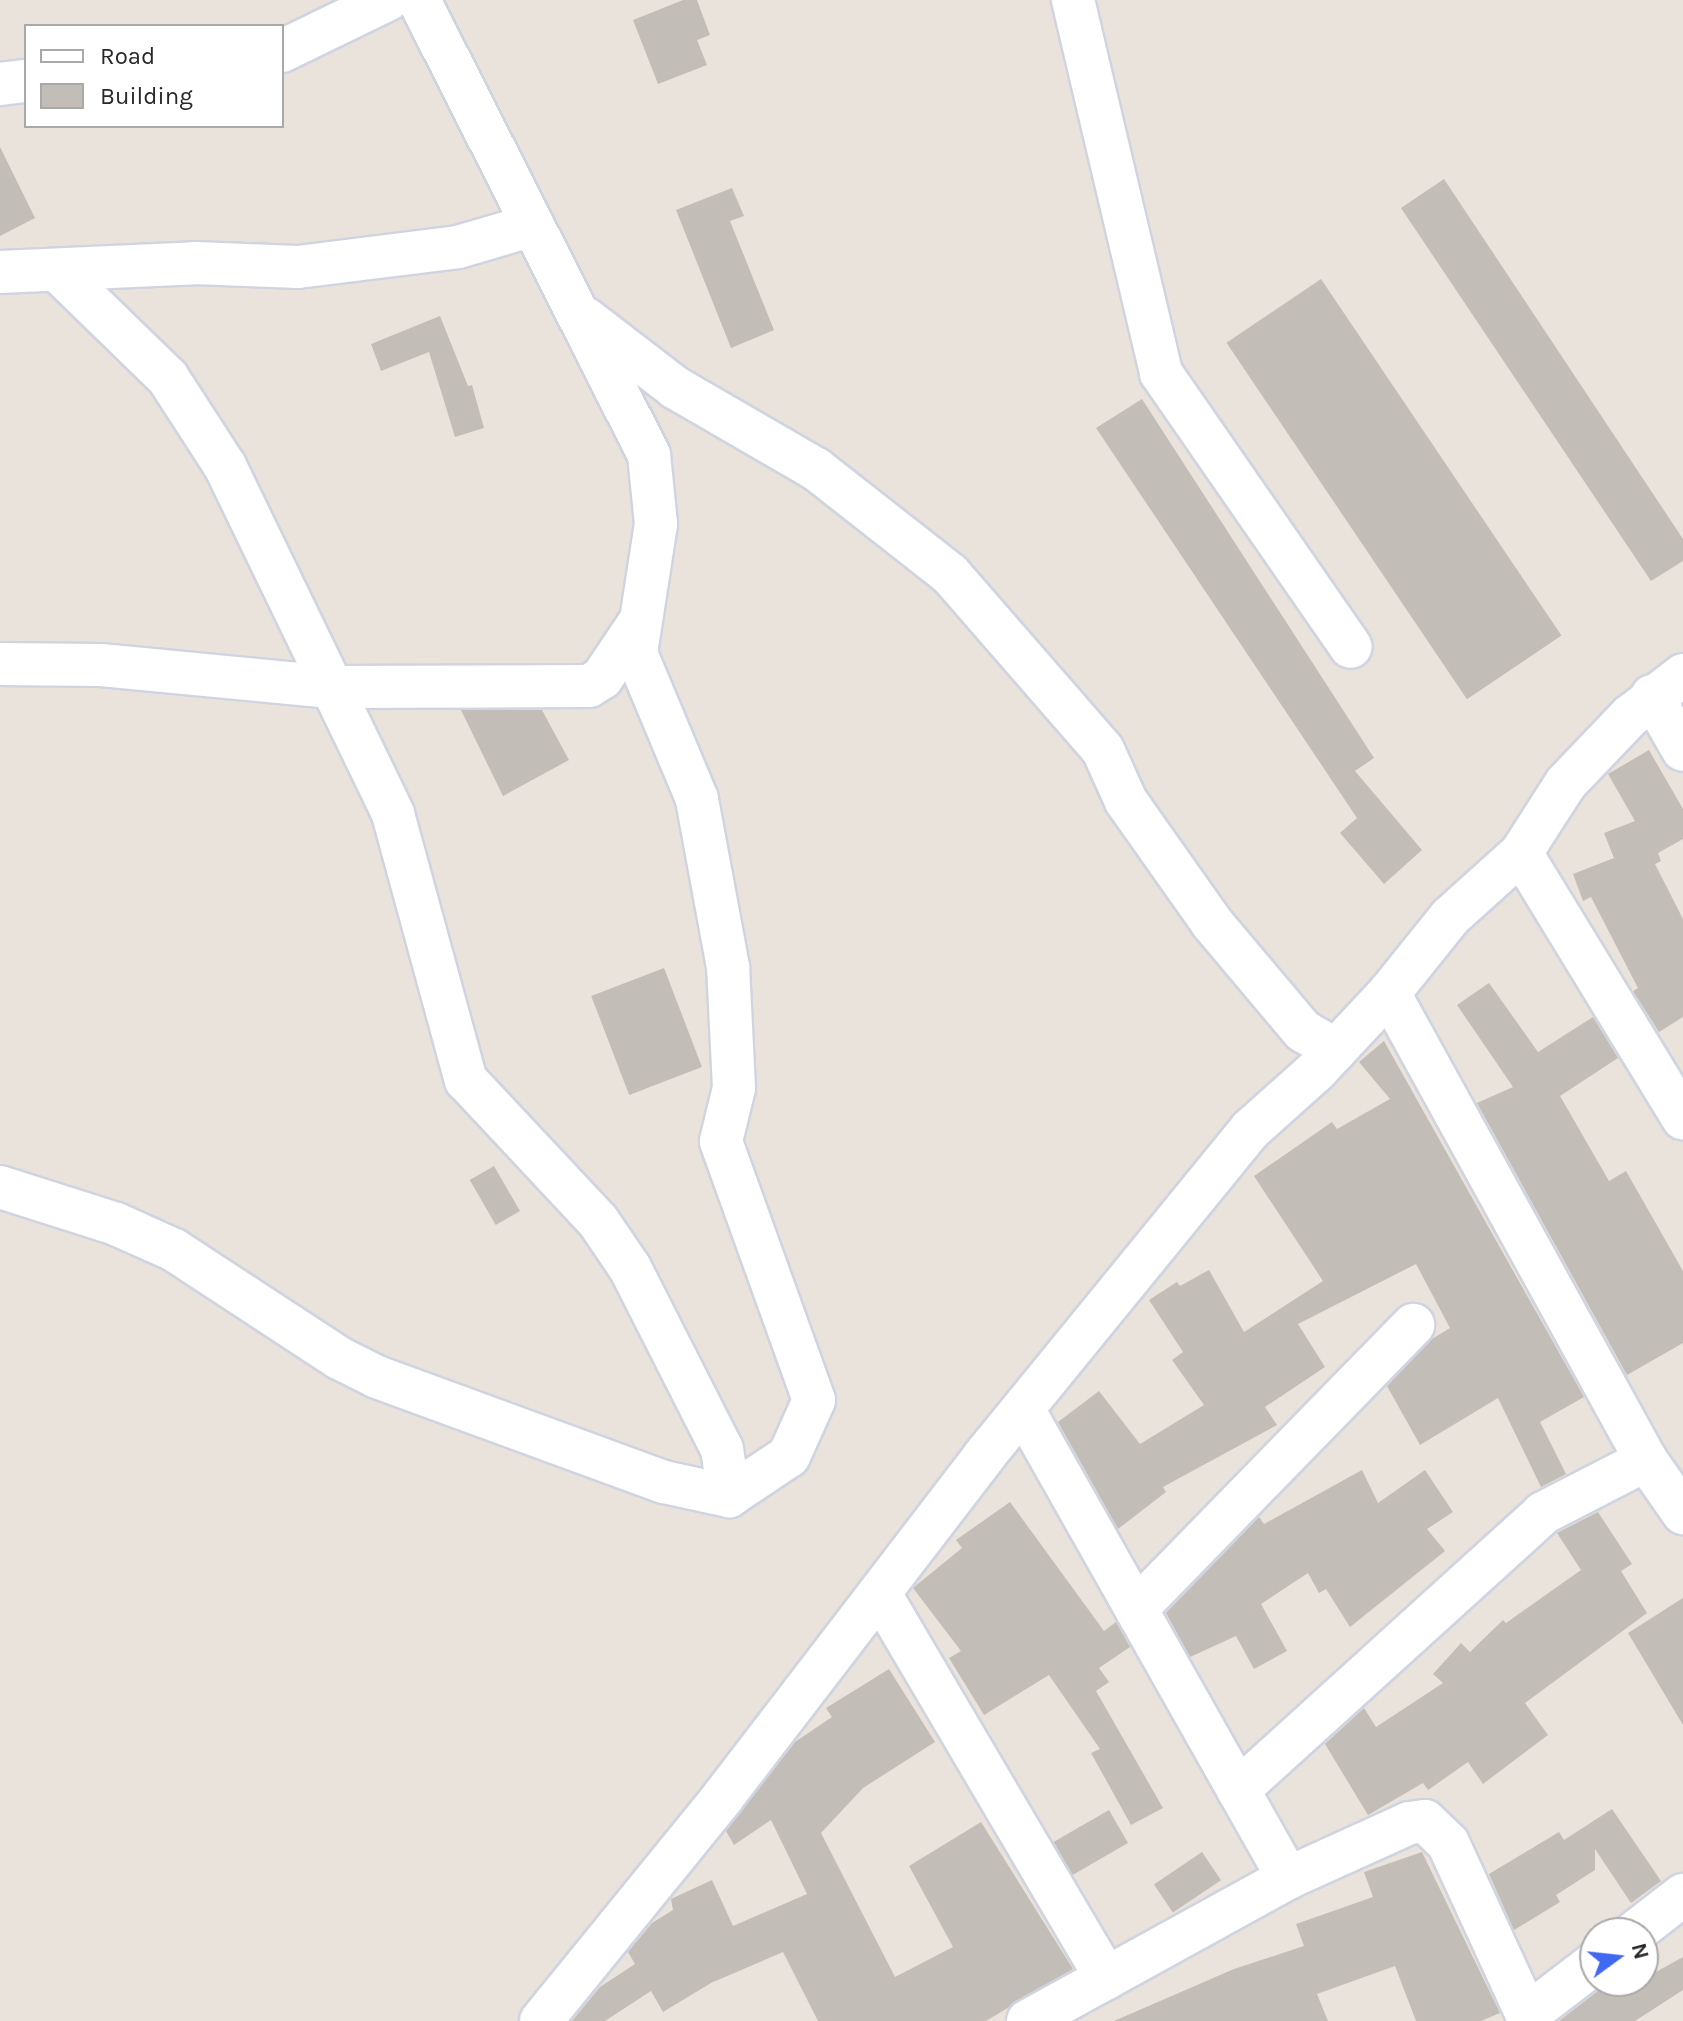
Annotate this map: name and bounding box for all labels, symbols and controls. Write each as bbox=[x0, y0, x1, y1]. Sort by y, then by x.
legend bbox=[24, 24, 284, 128]
text: Road bbox=[100, 42, 155, 70]
text: Building bbox=[100, 82, 193, 110]
north arrow bbox=[1579, 1917, 1659, 1997]
text: N bbox=[1626, 1940, 1655, 1962]

